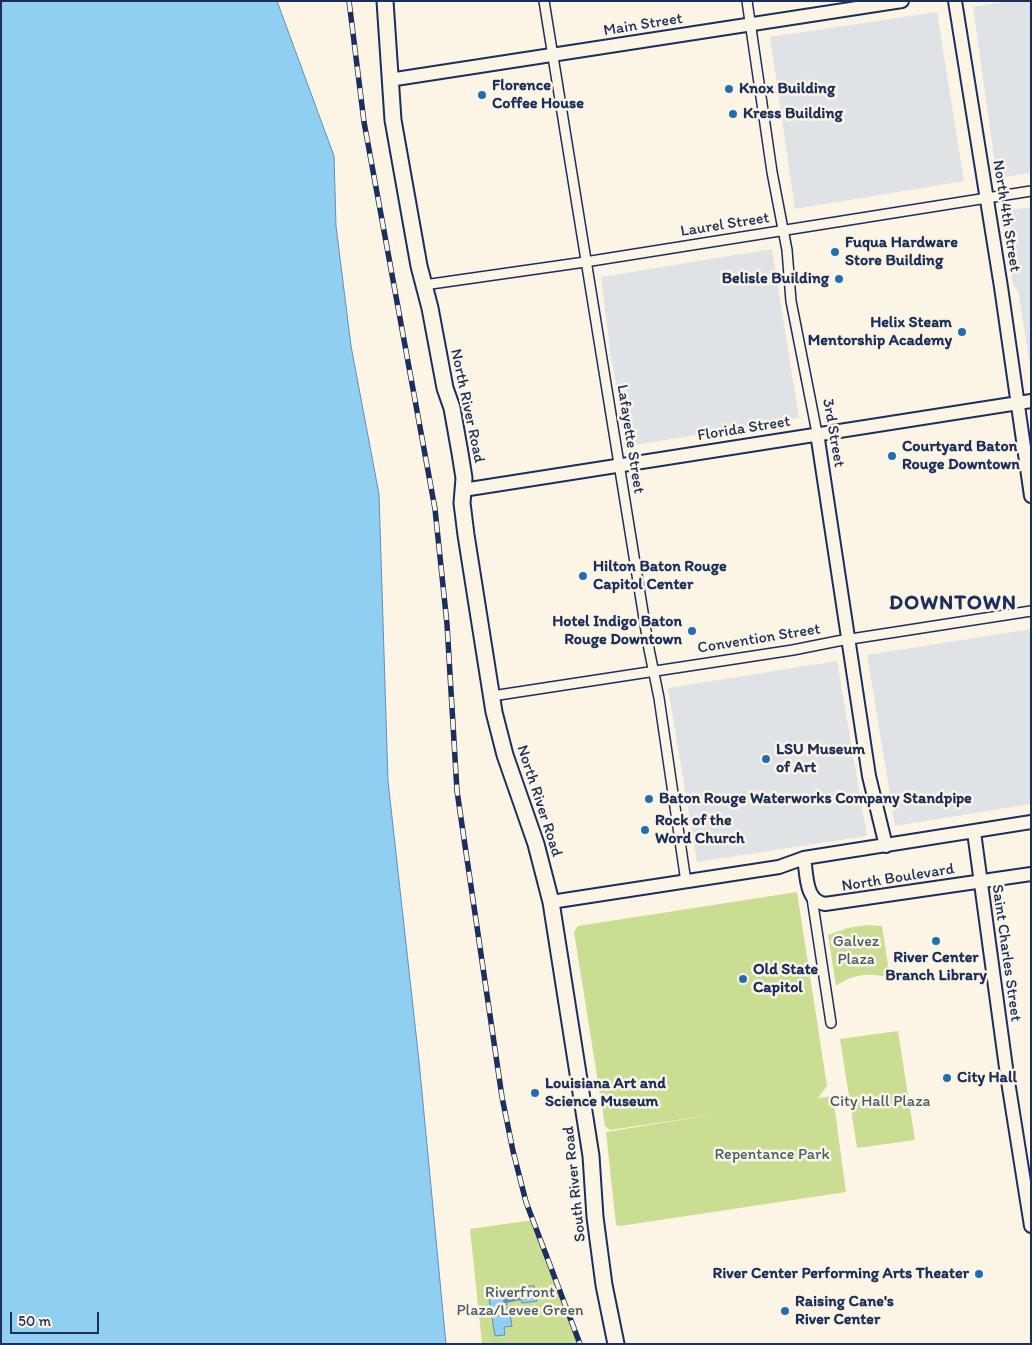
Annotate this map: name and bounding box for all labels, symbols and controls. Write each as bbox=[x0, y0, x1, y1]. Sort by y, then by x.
street label: Main Street bbox=[602, 9, 684, 41]
place label: Florence Coffee House bbox=[492, 76, 584, 114]
place label: Knox Building bbox=[739, 79, 835, 99]
marker: Knox Building bbox=[723, 83, 735, 95]
marker: Florence Coffee House bbox=[476, 89, 488, 101]
place label: Kress Building bbox=[743, 104, 843, 124]
marker: Kress Building bbox=[727, 108, 739, 120]
street label: North 4th Street bbox=[988, 159, 1024, 273]
street label: Laurel Street bbox=[679, 209, 771, 241]
place label: Fuqua Hardware Store Building bbox=[845, 233, 958, 271]
marker: Fuqua Hardware Store Building bbox=[829, 246, 841, 258]
place label: Belisle Building bbox=[722, 269, 829, 289]
marker: Belisle Building bbox=[833, 273, 845, 285]
place label: Helix Steam Mentorship Academy bbox=[808, 313, 952, 351]
marker: Helix Steam Mentorship Academy bbox=[956, 326, 968, 338]
street label: North River Road bbox=[446, 347, 488, 465]
street label: Lafayette Street bbox=[612, 383, 648, 495]
street label: 3rd Street bbox=[818, 397, 848, 469]
street label: Florida Street bbox=[696, 412, 792, 446]
place label: Courtyard Baton Rouge Downtown bbox=[902, 437, 1020, 475]
marker: Courtyard Baton Rouge Downtown bbox=[886, 450, 898, 462]
place label: Hilton Baton Rouge Capitol Center bbox=[593, 557, 727, 595]
marker: Hilton Baton Rouge Capitol Center bbox=[577, 570, 589, 582]
district label: DOWNTOWN bbox=[888, 591, 1018, 617]
place label: Hotel Indigo Baton Rouge Downtown bbox=[552, 612, 682, 650]
street label: Convention Street bbox=[696, 620, 822, 658]
marker: Hotel Indigo Baton Rouge Downtown bbox=[686, 625, 698, 637]
place label: LSU Museum of Art bbox=[776, 740, 865, 778]
street label: North River Road bbox=[512, 743, 566, 859]
marker: LSU Museum of Art bbox=[760, 753, 772, 765]
place label: Baton Rouge Waterworks Company Standpipe bbox=[659, 789, 972, 809]
marker: Baton Rouge Waterworks Company Standpipe bbox=[643, 793, 655, 805]
place label: Rock of the Word Church bbox=[655, 811, 745, 849]
marker: Rock of the Word Church bbox=[639, 824, 651, 836]
street label: North Boulevard bbox=[840, 860, 956, 896]
street label: Saint Charles Street bbox=[987, 883, 1025, 1023]
park label: Galvez Plaza bbox=[833, 932, 879, 970]
marker: River Center Branch Library bbox=[930, 935, 942, 947]
place label: River Center Branch Library bbox=[885, 948, 987, 986]
place label: Old State Capitol bbox=[753, 960, 818, 998]
marker: Old State Capitol bbox=[737, 973, 749, 985]
place label: City Hall bbox=[957, 1068, 1017, 1088]
marker: City Hall bbox=[941, 1072, 953, 1084]
place label: Louisiana Art and Science Museum bbox=[545, 1074, 666, 1112]
marker: Louisiana Art and Science Museum bbox=[529, 1087, 541, 1099]
park label: City Hall Plaza bbox=[830, 1092, 930, 1112]
street label: South River Road bbox=[559, 1125, 591, 1243]
park label: Repentance Park bbox=[714, 1145, 830, 1165]
place label: River Center Performing Arts Theater bbox=[713, 1264, 969, 1284]
marker: River Center Performing Arts Theater bbox=[973, 1268, 985, 1280]
park label: Riverfront Plaza/Levee Green bbox=[456, 1283, 584, 1321]
place label: Raising Cane's River Center bbox=[795, 1292, 894, 1330]
scale bar bbox=[12, 1302, 101, 1334]
marker: Raising Cane's River Center bbox=[779, 1305, 791, 1317]
text: 50 m bbox=[18, 1312, 51, 1330]

